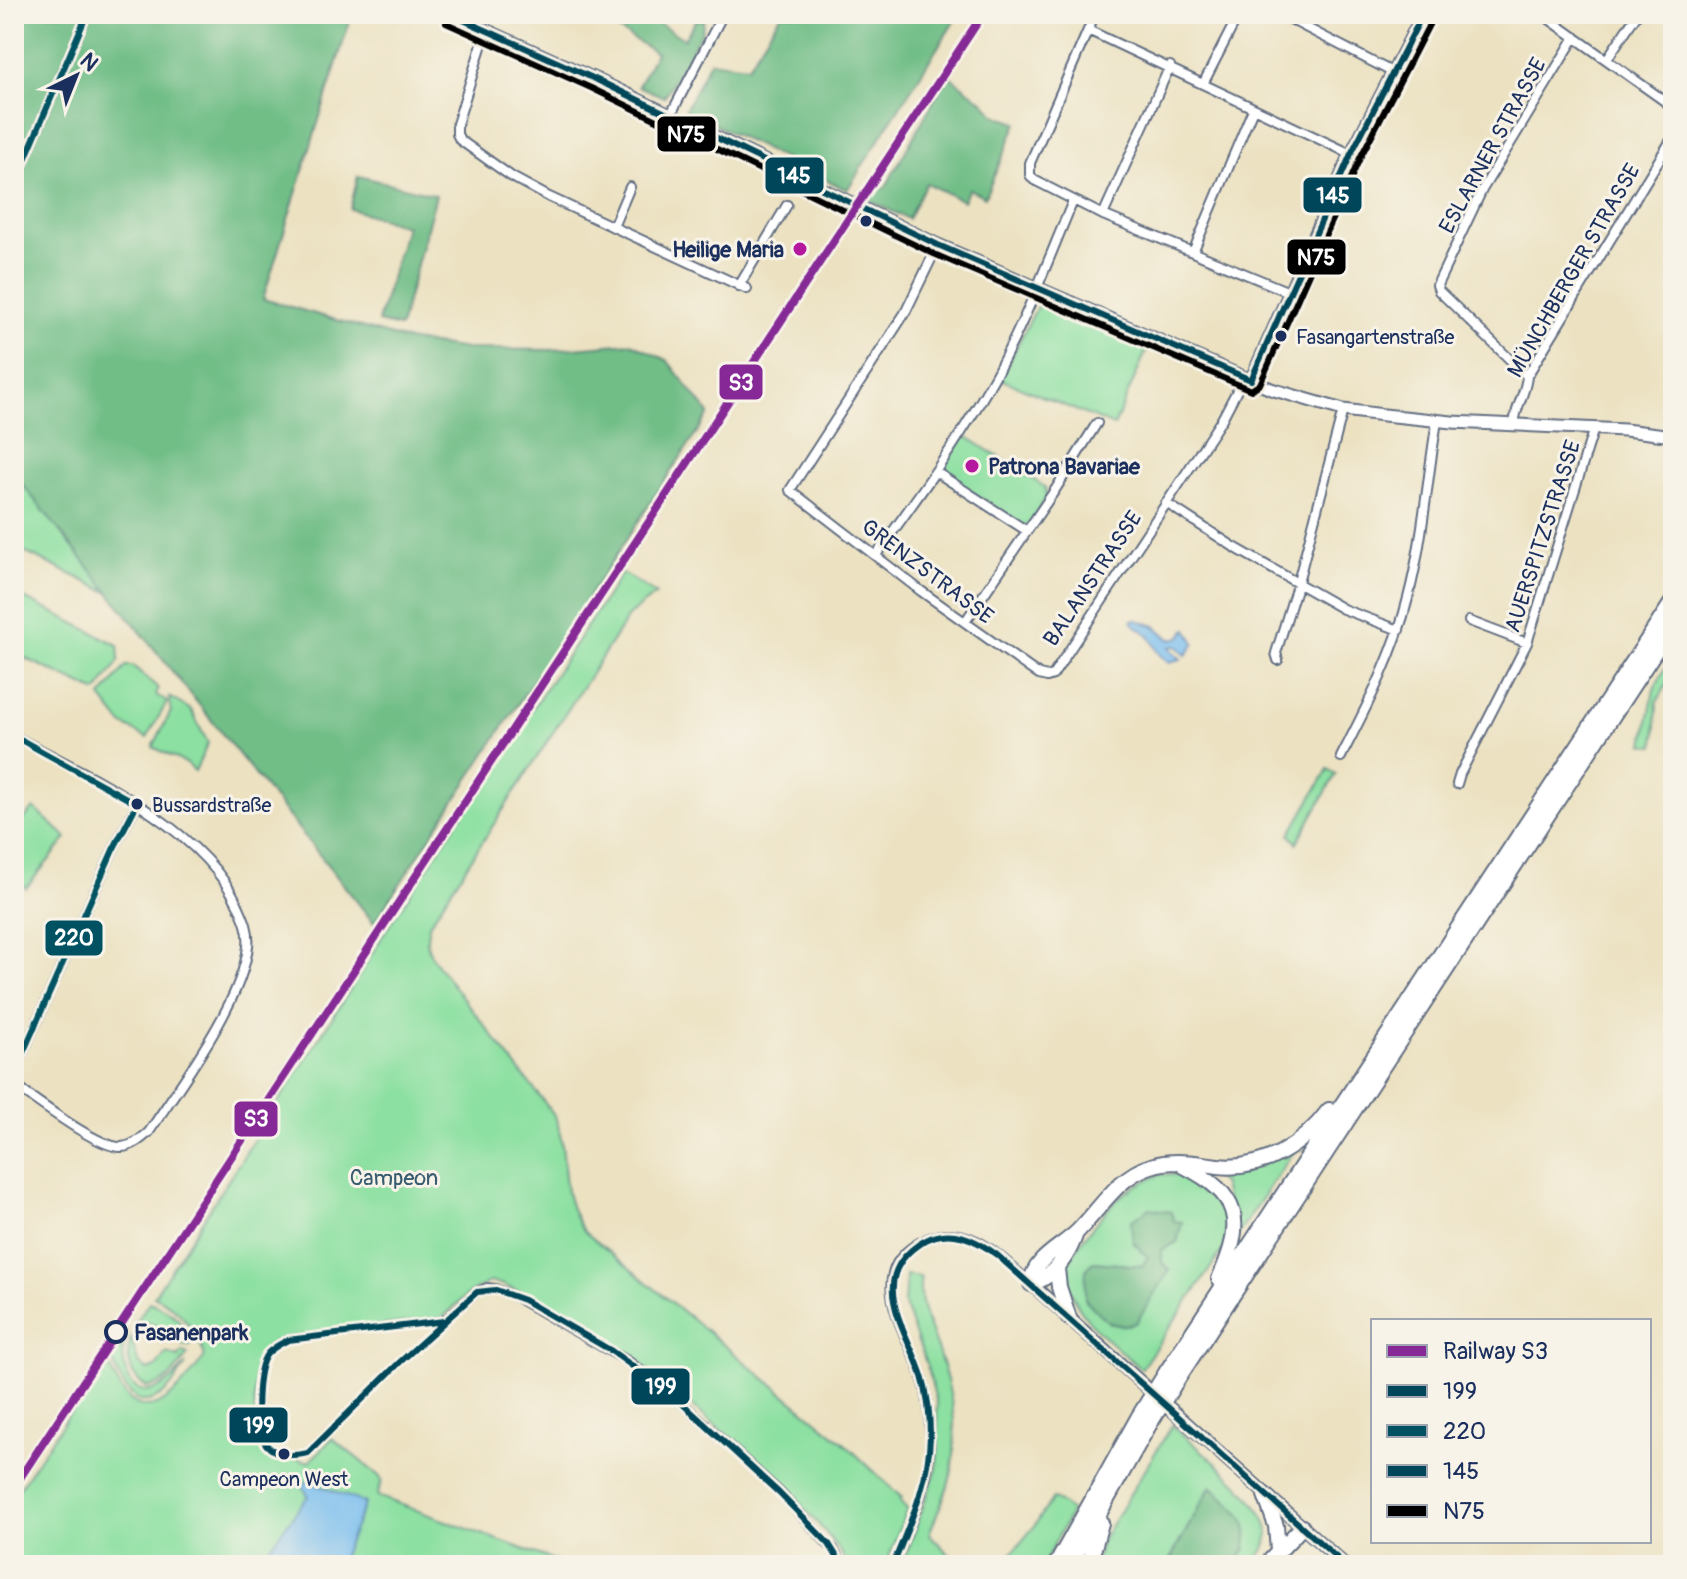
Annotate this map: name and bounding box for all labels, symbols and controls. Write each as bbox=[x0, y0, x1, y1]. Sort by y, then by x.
north arrow bbox=[36, 36, 116, 116]
text: N bbox=[74, 47, 104, 78]
street label: ESLARNER STRASSE bbox=[1433, 53, 1553, 238]
line badge: N75 bbox=[656, 115, 717, 153]
text: N75 bbox=[667, 121, 705, 149]
line badge: 145 bbox=[764, 156, 825, 195]
street label: MÜNCHBERGER STRASSE bbox=[1501, 158, 1647, 383]
text: 145 bbox=[777, 162, 811, 190]
line badge: 145 bbox=[1302, 176, 1363, 214]
text: 145 bbox=[1316, 182, 1350, 210]
unlabelled marker bbox=[858, 213, 874, 229]
place label: Heilige Maria bbox=[672, 236, 784, 264]
line badge: N75 bbox=[1286, 238, 1347, 276]
marker: Heilige Maria bbox=[791, 240, 809, 258]
text: N75 bbox=[1297, 244, 1335, 272]
place label: Fasangartenstraße bbox=[1296, 325, 1454, 350]
marker: Fasangartenstraße bbox=[1273, 328, 1289, 344]
line badge: S3 bbox=[718, 363, 764, 401]
text: S3 bbox=[728, 369, 754, 397]
street label: AUERSPITZSTRASSE bbox=[1499, 437, 1587, 636]
place label: Patrona Bavariae bbox=[988, 453, 1141, 481]
marker: Patrona Bavariae bbox=[963, 457, 981, 475]
street label: BALANSTRASSE bbox=[1037, 505, 1148, 652]
street label: GRENZSTRASSE bbox=[856, 513, 999, 631]
place label: Bussardstraße bbox=[152, 793, 271, 818]
marker: Bussardstraße bbox=[129, 796, 145, 812]
line badge: 220 bbox=[44, 919, 104, 957]
text: 220 bbox=[54, 924, 94, 952]
line badge: S3 bbox=[233, 1100, 279, 1138]
text: S3 bbox=[243, 1105, 269, 1133]
park label: Campeon bbox=[350, 1164, 438, 1192]
place label: Fasanenpark bbox=[134, 1319, 249, 1347]
legend bbox=[1371, 1319, 1651, 1543]
marker: Fasanenpark bbox=[105, 1321, 127, 1343]
text: Railway S3 bbox=[1443, 1337, 1548, 1366]
line badge: 199 bbox=[630, 1367, 691, 1406]
text: 199 bbox=[645, 1373, 677, 1401]
text: 199 bbox=[1443, 1377, 1477, 1406]
line badge: 199 bbox=[228, 1406, 289, 1444]
text: 199 bbox=[243, 1412, 275, 1440]
text: 220 bbox=[1443, 1417, 1486, 1446]
marker: Campeon West bbox=[276, 1446, 292, 1462]
text: 145 bbox=[1443, 1457, 1479, 1486]
place label: Campeon West bbox=[220, 1467, 349, 1492]
text: N75 bbox=[1443, 1497, 1485, 1526]

